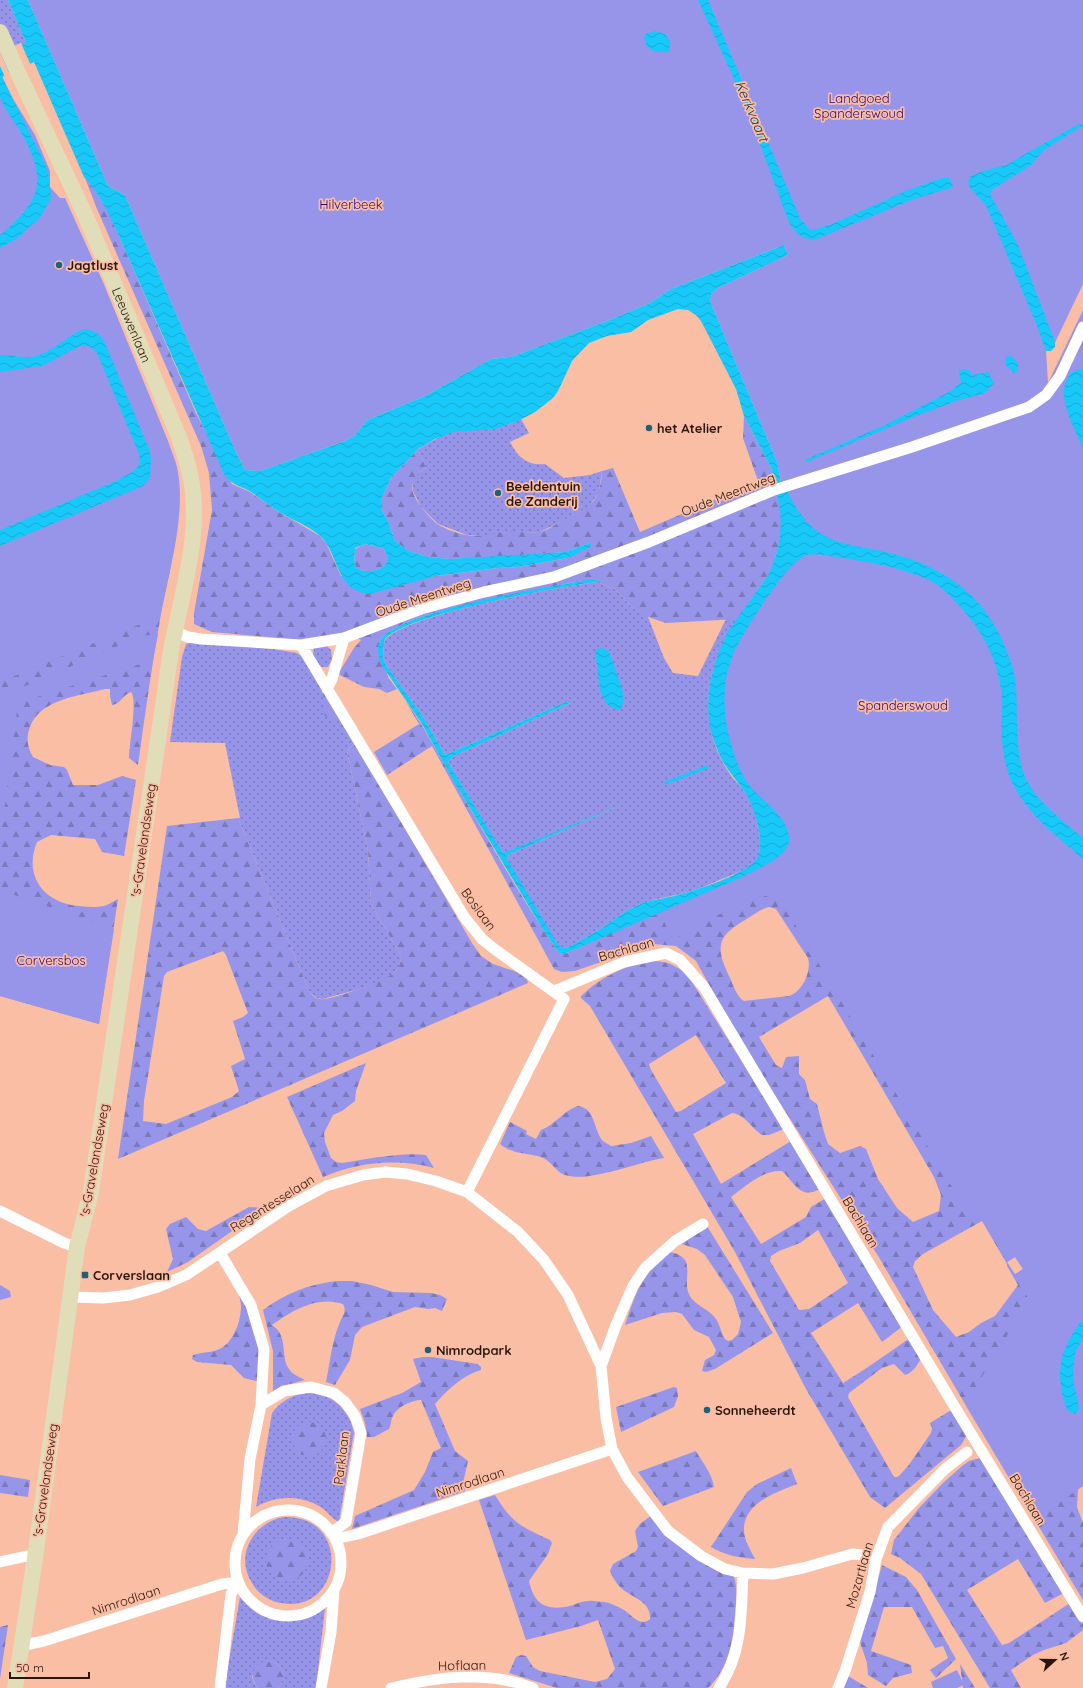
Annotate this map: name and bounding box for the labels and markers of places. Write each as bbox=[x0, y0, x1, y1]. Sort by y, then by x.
place label: Jagtlust bbox=[67, 257, 119, 273]
marker: Jagtlust bbox=[54, 260, 64, 270]
place label: het Atelier bbox=[657, 420, 723, 436]
marker: het Atelier bbox=[644, 423, 654, 433]
place label: Beeldentuin de Zanderij bbox=[506, 478, 581, 509]
marker: Beeldentuin de Zanderij bbox=[493, 488, 503, 498]
place label: Corverslaan bbox=[93, 1267, 170, 1283]
marker: Corverslaan bbox=[80, 1270, 90, 1280]
place label: Nimrodpark bbox=[436, 1342, 512, 1358]
marker: Nimrodpark bbox=[423, 1345, 433, 1355]
place label: Sonneheerdt bbox=[715, 1402, 796, 1418]
marker: Sonneheerdt bbox=[702, 1405, 712, 1415]

